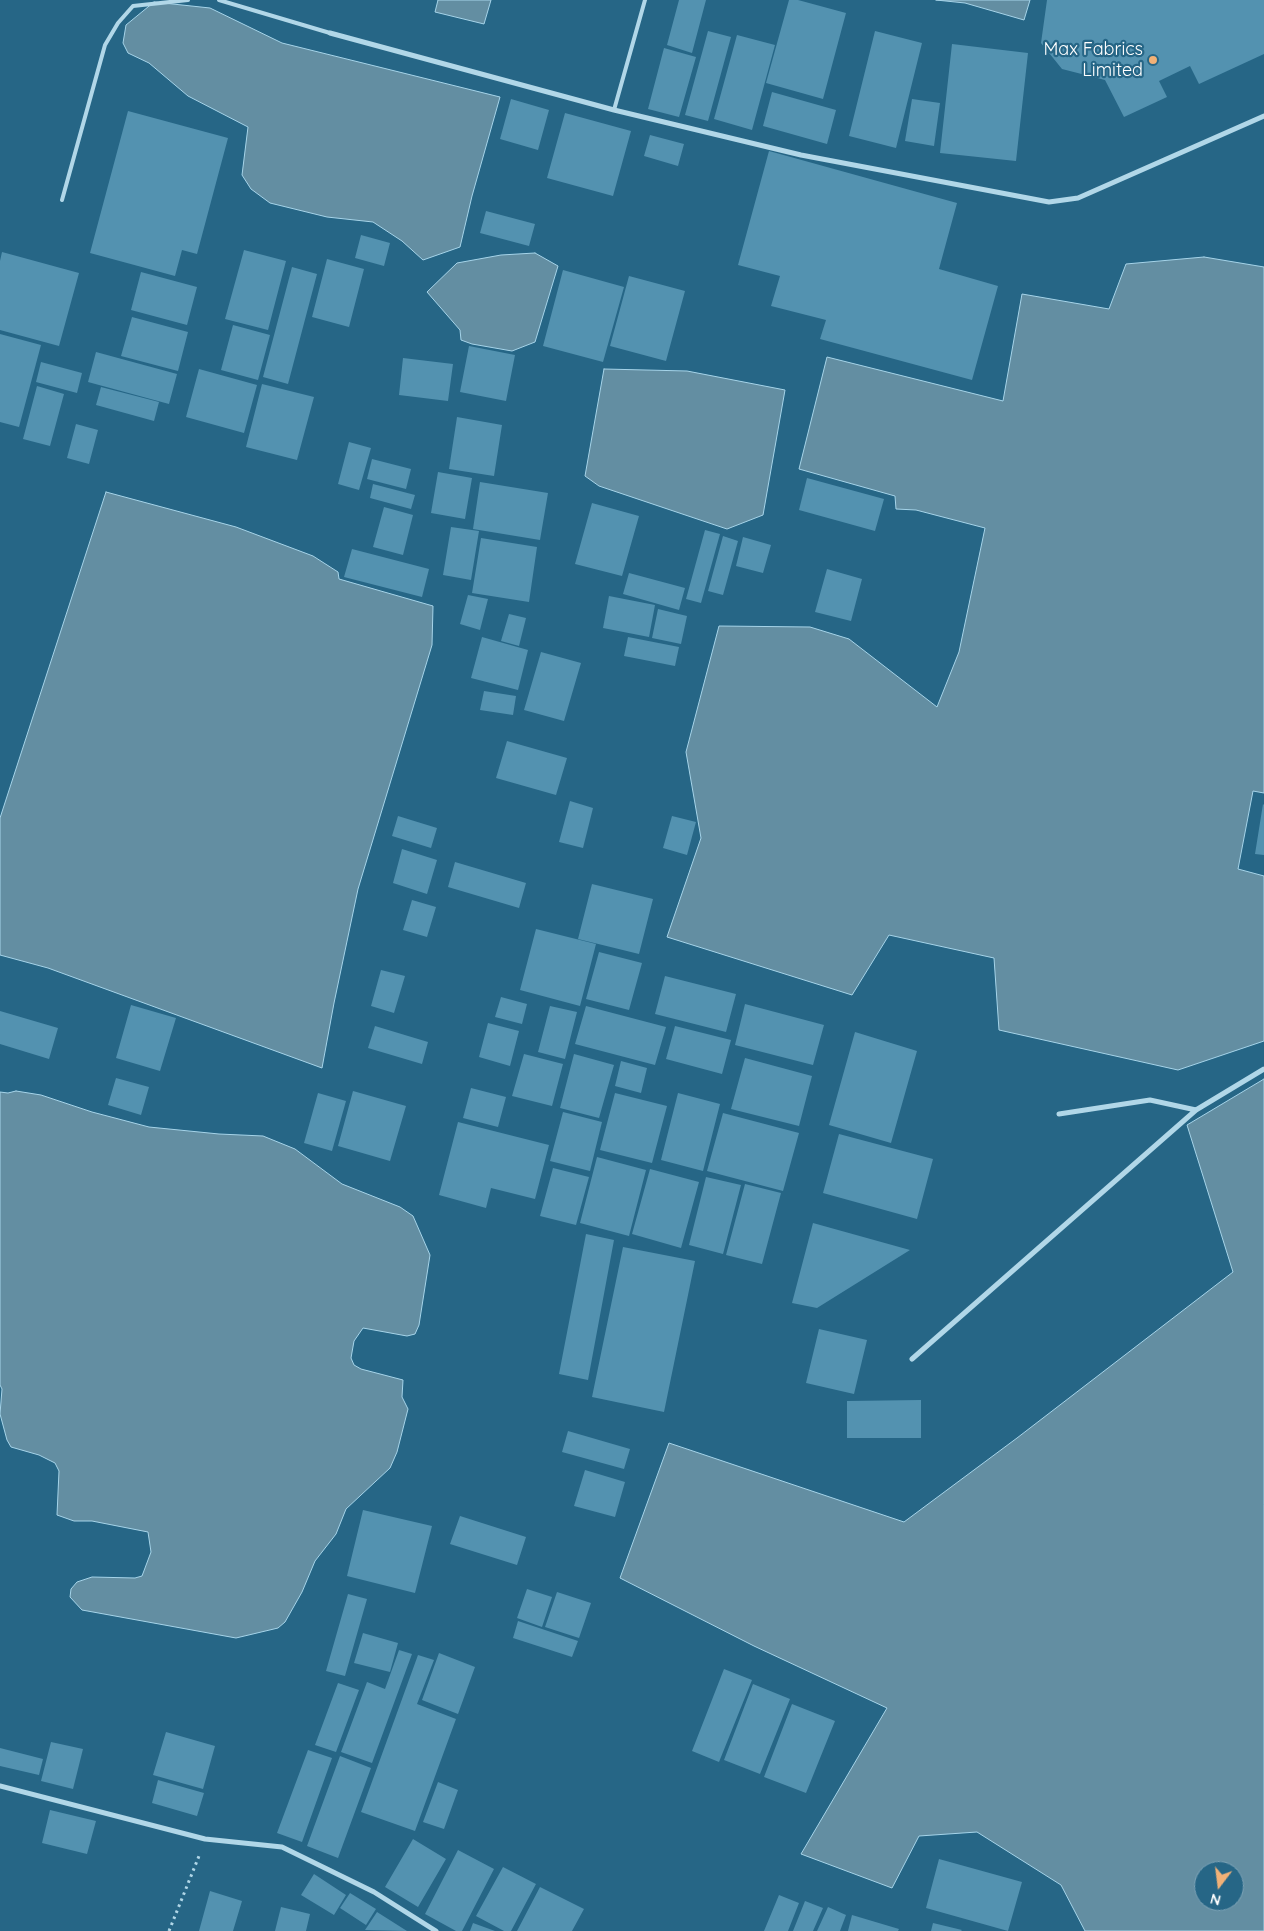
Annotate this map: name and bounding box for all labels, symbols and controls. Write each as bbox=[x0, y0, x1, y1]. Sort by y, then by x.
place label: Max Fabrics Limited bbox=[1043, 39, 1143, 82]
marker: Max Fabrics Limited bbox=[1147, 54, 1159, 66]
north arrow bbox=[1194, 1861, 1244, 1911]
text: N bbox=[1208, 1889, 1223, 1910]

